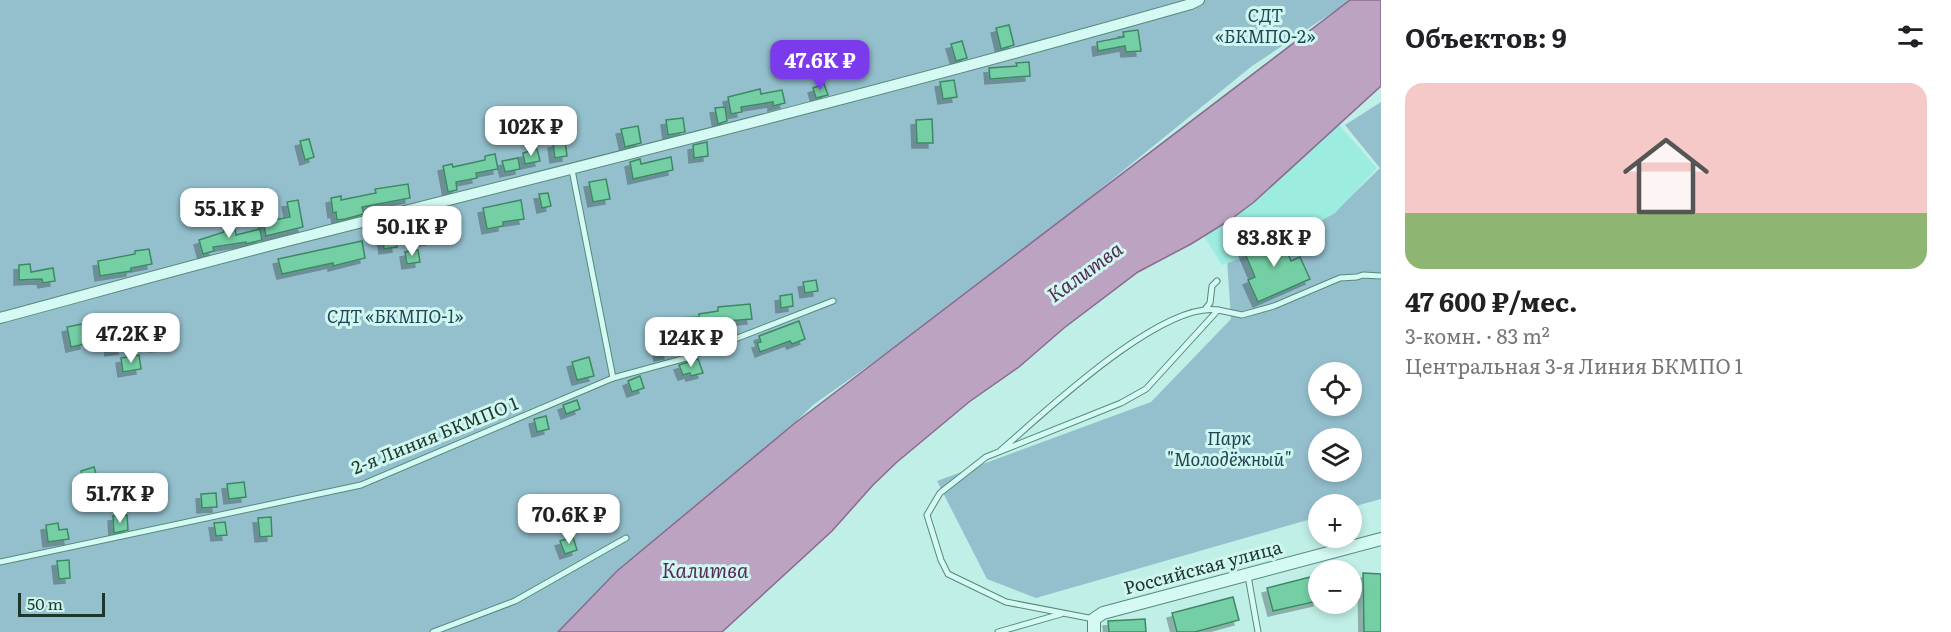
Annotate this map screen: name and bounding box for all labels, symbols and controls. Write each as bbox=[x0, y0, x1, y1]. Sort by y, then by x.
park label: СДТ «БКМПО-2» bbox=[1215, 1, 1315, 49]
text: Объектов: 9 bbox=[1405, 17, 1567, 56]
icon: filters bbox=[1894, 20, 1927, 53]
pin: 47.6K ₽ bbox=[765, 40, 875, 91]
text: 47.6K ₽ bbox=[784, 44, 856, 74]
pin: 102K ₽ bbox=[482, 106, 580, 157]
text: 102K ₽ bbox=[499, 110, 563, 140]
icon: home bbox=[1612, 122, 1720, 230]
pin: 55.1K ₽ bbox=[174, 188, 284, 239]
text: 55.1K ₽ bbox=[194, 192, 264, 222]
pin: 50.1K ₽ bbox=[357, 206, 467, 257]
text: 50.1K ₽ bbox=[376, 210, 448, 240]
pin: 83.8K ₽ bbox=[1219, 217, 1329, 268]
text: 83.8K ₽ bbox=[1237, 221, 1311, 251]
water label: Калитва bbox=[1040, 232, 1128, 308]
text: 47 600 ₽/мес. bbox=[1405, 281, 1578, 320]
park label: СДТ «БКМПО-1» bbox=[327, 302, 463, 329]
pin: 47.2K ₽ bbox=[76, 313, 186, 364]
text: 47.2K ₽ bbox=[96, 317, 166, 347]
pin: 124K ₽ bbox=[642, 317, 740, 368]
text: 3-комн. · 83 m² bbox=[1405, 320, 1550, 350]
text: 124K ₽ bbox=[659, 321, 723, 351]
text: Центральная 3-я Линия БКМПО 1 bbox=[1405, 350, 1743, 380]
map controls bbox=[1308, 362, 1362, 614]
button: locate bbox=[1308, 362, 1362, 416]
street label: 2-я Линия БКМПО 1 bbox=[347, 389, 522, 480]
park label: Парк "Молодёжный" bbox=[1167, 424, 1291, 472]
button: layers bbox=[1308, 428, 1362, 482]
pin: 51.7K ₽ bbox=[65, 473, 175, 524]
text: 51.7K ₽ bbox=[86, 477, 154, 507]
pin: 70.6K ₽ bbox=[514, 494, 624, 545]
button: + bbox=[1308, 494, 1362, 548]
text: 70.6K ₽ bbox=[532, 498, 606, 528]
street label: Российская улица bbox=[1121, 532, 1285, 601]
water label: Калитва bbox=[662, 554, 749, 584]
button: − bbox=[1308, 560, 1362, 614]
scale bar bbox=[18, 590, 105, 618]
text: 50 m bbox=[27, 591, 63, 615]

